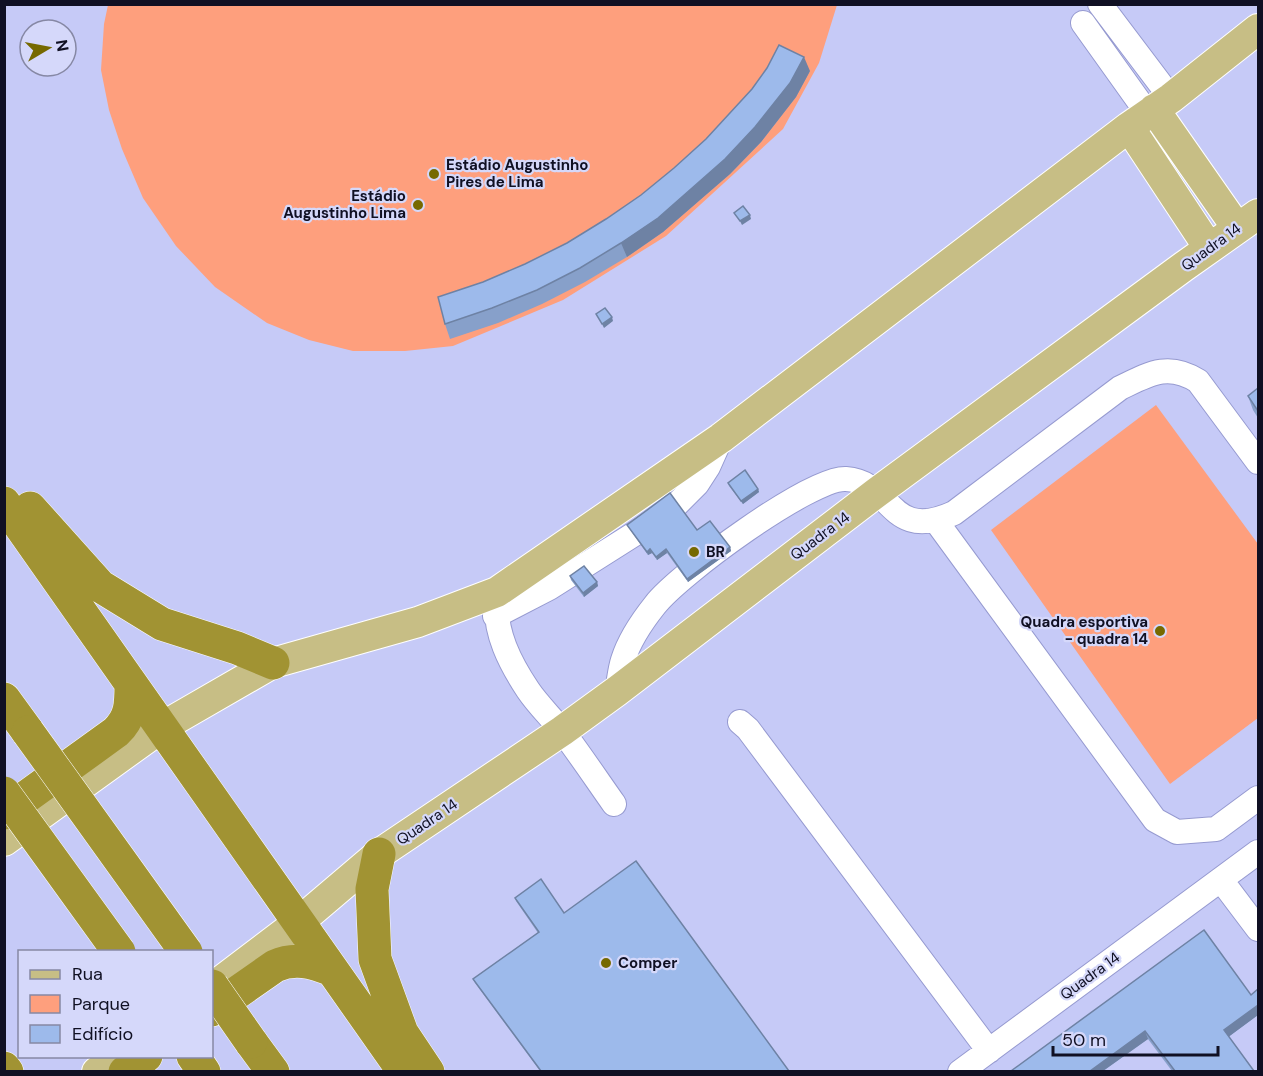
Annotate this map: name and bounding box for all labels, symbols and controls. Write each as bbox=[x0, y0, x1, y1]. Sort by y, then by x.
north arrow bbox=[18, 18, 78, 78]
text: N bbox=[51, 38, 74, 53]
place label: Estádio Augustinho Pires de Lima bbox=[446, 155, 588, 192]
marker: Estádio Augustinho Pires de Lima bbox=[427, 167, 441, 181]
place label: Estádio Augustinho Lima bbox=[283, 186, 406, 223]
marker: Estádio Augustinho Lima bbox=[411, 198, 425, 212]
street label: Quadra 14 bbox=[1177, 219, 1245, 275]
street label: Quadra 14 bbox=[786, 507, 854, 565]
place label: BR bbox=[706, 542, 725, 562]
marker: BR bbox=[687, 545, 701, 559]
place label: Quadra esportiva - quadra 14 bbox=[1020, 612, 1148, 649]
marker: Quadra esportiva - quadra 14 bbox=[1153, 624, 1167, 638]
street label: Quadra 14 bbox=[393, 794, 461, 850]
street label: Quadra 14 bbox=[1056, 948, 1124, 1004]
legend bbox=[18, 950, 213, 1058]
place label: Comper bbox=[618, 953, 677, 973]
marker: Comper bbox=[599, 956, 613, 970]
text: Rua bbox=[72, 962, 103, 986]
text: Parque bbox=[72, 992, 130, 1016]
scale bar bbox=[1053, 1019, 1218, 1057]
text: Edifício bbox=[72, 1022, 133, 1046]
text: 50 m bbox=[1062, 1028, 1106, 1052]

